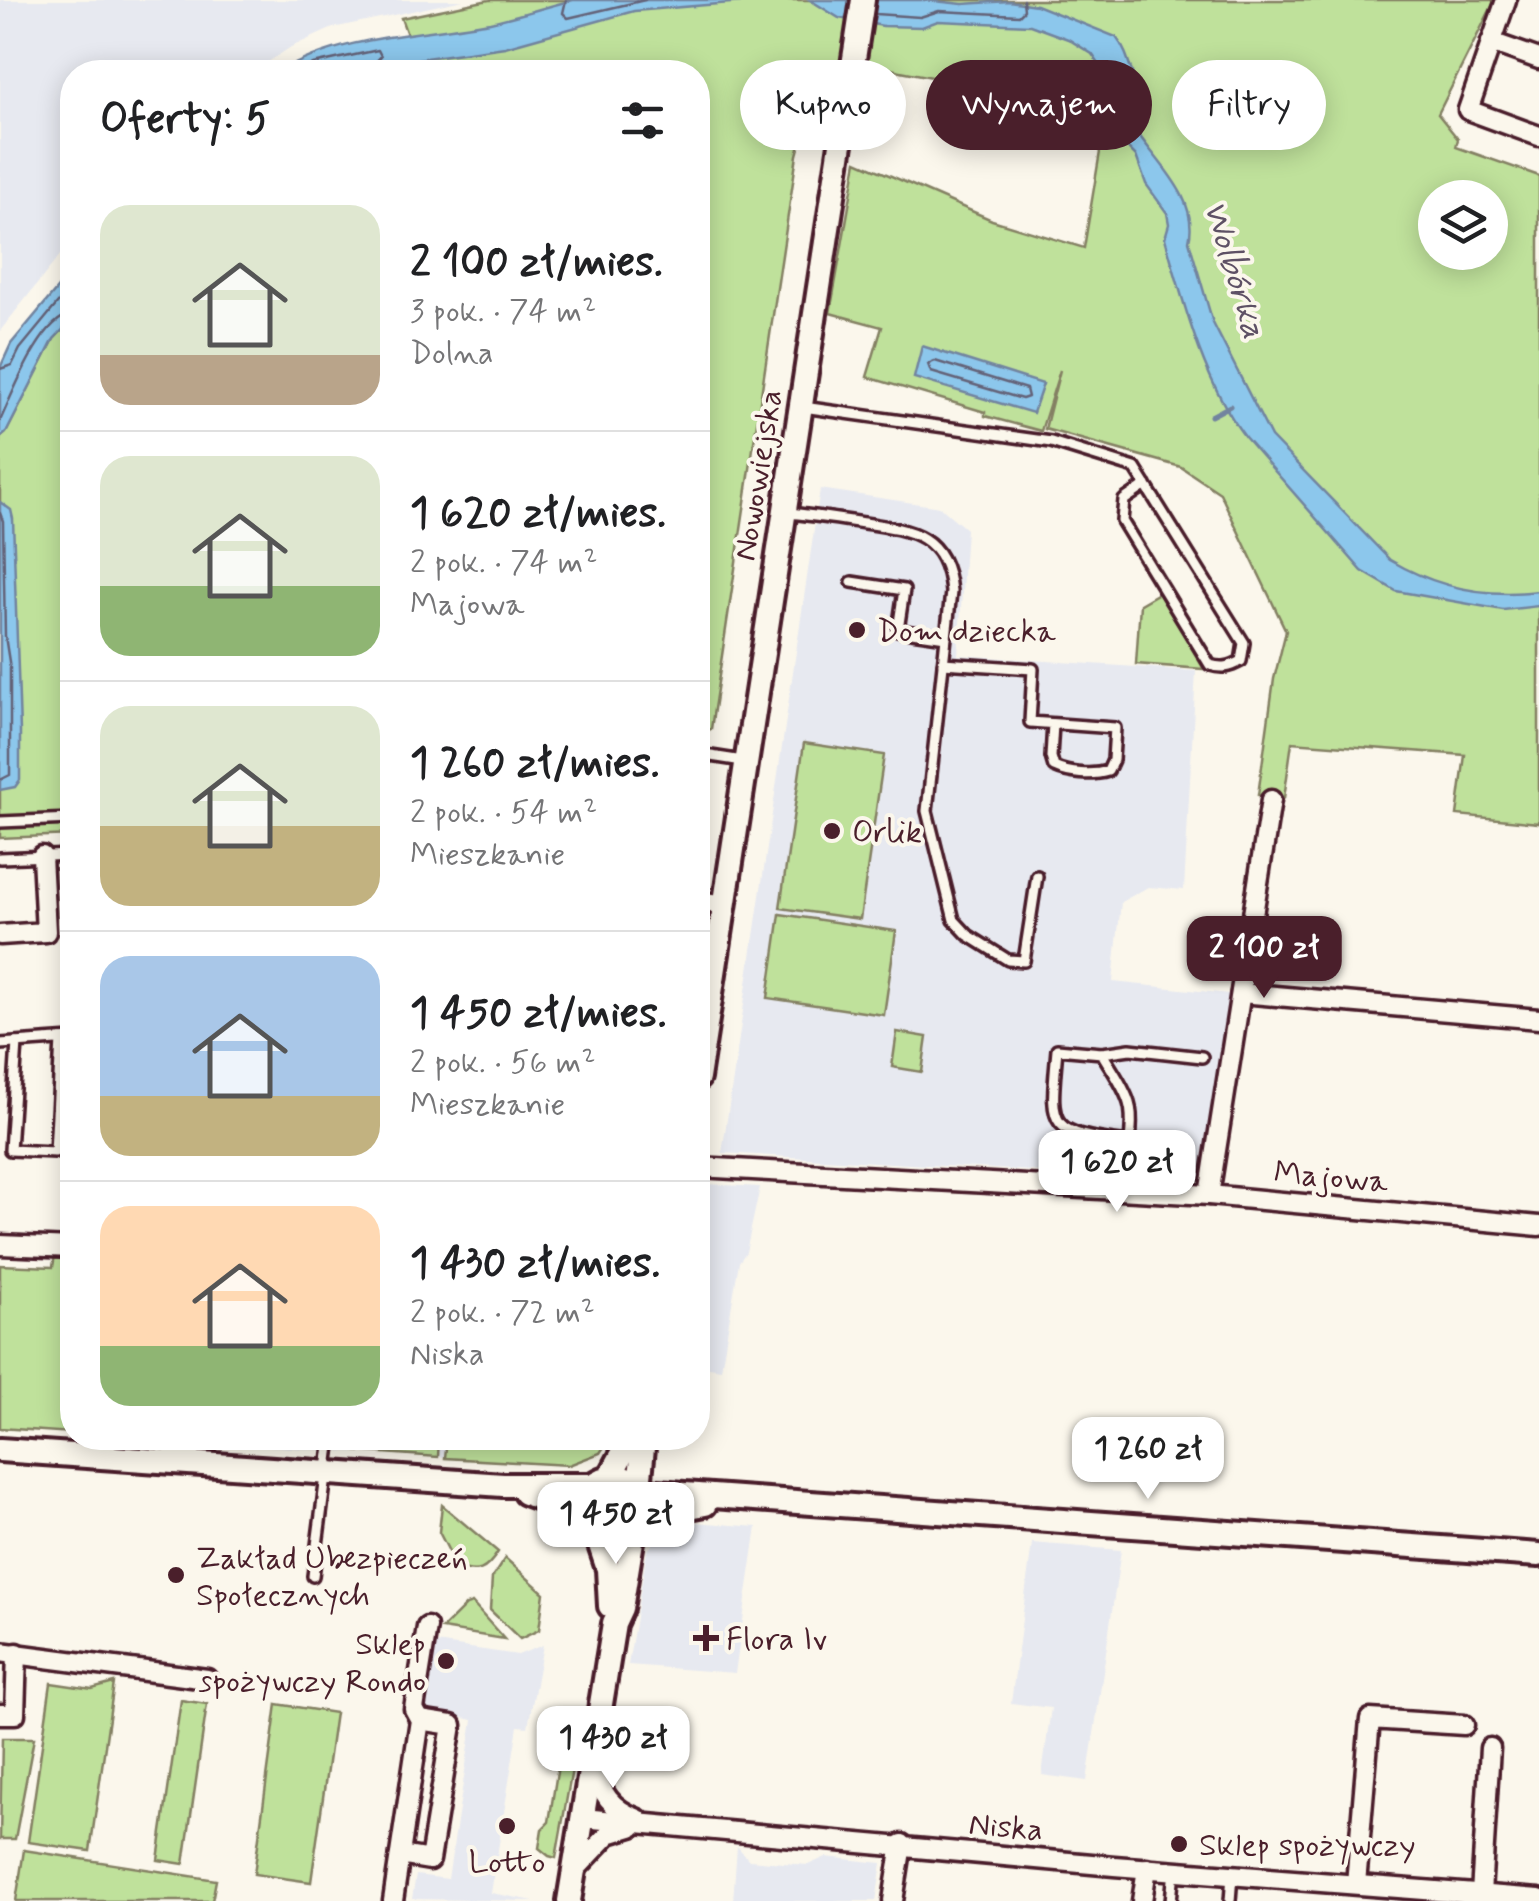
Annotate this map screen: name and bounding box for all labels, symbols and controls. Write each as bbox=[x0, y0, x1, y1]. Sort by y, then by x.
chip: Kupno bbox=[740, 60, 906, 150]
chip: Wynajem bbox=[926, 60, 1152, 150]
chip: Filtry bbox=[1172, 60, 1326, 150]
text: Oferty: 5 bbox=[100, 93, 270, 148]
icon: filters bbox=[615, 93, 670, 148]
map controls bbox=[1418, 180, 1508, 270]
button: layers bbox=[1418, 180, 1508, 270]
water label: Wolbórka bbox=[1191, 195, 1277, 344]
text: 2 100 zł/mies. bbox=[410, 236, 663, 291]
icon: home bbox=[180, 245, 300, 365]
text: 3 pok. · 74 m² bbox=[410, 291, 596, 333]
text: Dolna bbox=[410, 333, 493, 375]
street label: Nowowiejska bbox=[725, 387, 793, 564]
text: 1 620 zł/mies. bbox=[410, 487, 666, 542]
icon: home bbox=[180, 496, 300, 616]
text: 2 pok. · 74 m² bbox=[410, 542, 597, 584]
text: Majowa bbox=[410, 584, 525, 626]
place label: Dom dziecka bbox=[877, 611, 1057, 653]
marker: Dom dziecka bbox=[846, 619, 868, 641]
text: 1 260 zł/mies. bbox=[410, 737, 660, 792]
icon: home bbox=[180, 746, 300, 866]
text: 2 pok. · 54 m² bbox=[410, 792, 597, 834]
place label: Orlik bbox=[852, 812, 922, 854]
marker: Orlik bbox=[821, 820, 843, 842]
text: Mieszkanie bbox=[410, 834, 565, 876]
pin: 2 100 zł bbox=[1161, 916, 1367, 1001]
text: 2 100 zł bbox=[1209, 927, 1319, 969]
text: 1 450 zł/mies. bbox=[410, 987, 667, 1042]
icon: home bbox=[180, 996, 300, 1116]
text: 2 pok. · 56 m² bbox=[410, 1042, 595, 1084]
text: Mieszkanie bbox=[410, 1084, 565, 1126]
pin: 1 620 zł bbox=[1014, 1130, 1220, 1215]
text: 1 620 zł bbox=[1061, 1141, 1173, 1183]
street label: Majowa bbox=[1272, 1152, 1390, 1204]
text: 1 430 zł/mies. bbox=[410, 1237, 660, 1292]
icon: home bbox=[180, 1246, 300, 1366]
text: 2 pok. · 72 m² bbox=[410, 1292, 595, 1334]
text: Niska bbox=[410, 1334, 484, 1376]
pin: 1 260 zł bbox=[1045, 1417, 1251, 1502]
text: 1 260 zł bbox=[1094, 1428, 1202, 1470]
pin: 1 450 zł bbox=[513, 1482, 719, 1567]
text: 1 450 zł bbox=[559, 1493, 673, 1535]
place label: Zakład Ubezpieczeń Społecznych bbox=[196, 1538, 468, 1617]
marker: Zakład Ubezpieczeń Społecznych bbox=[165, 1564, 187, 1586]
place label: Flora Iv bbox=[726, 1619, 827, 1661]
place label: Sklep spożywczy Rondo bbox=[198, 1624, 426, 1703]
marker: Flora Iv bbox=[695, 1627, 717, 1649]
marker: Sklep spożywczy Rondo bbox=[435, 1650, 457, 1672]
pin: 1 430 zł bbox=[510, 1706, 716, 1791]
text: 1 430 zł bbox=[559, 1717, 667, 1759]
street label: Niska bbox=[967, 1804, 1045, 1852]
marker: Lotto bbox=[496, 1815, 518, 1837]
place label: Sklep spożywczy bbox=[1199, 1825, 1416, 1867]
marker: Sklep spożywczy bbox=[1168, 1833, 1190, 1855]
place label: Lotto bbox=[469, 1842, 545, 1884]

